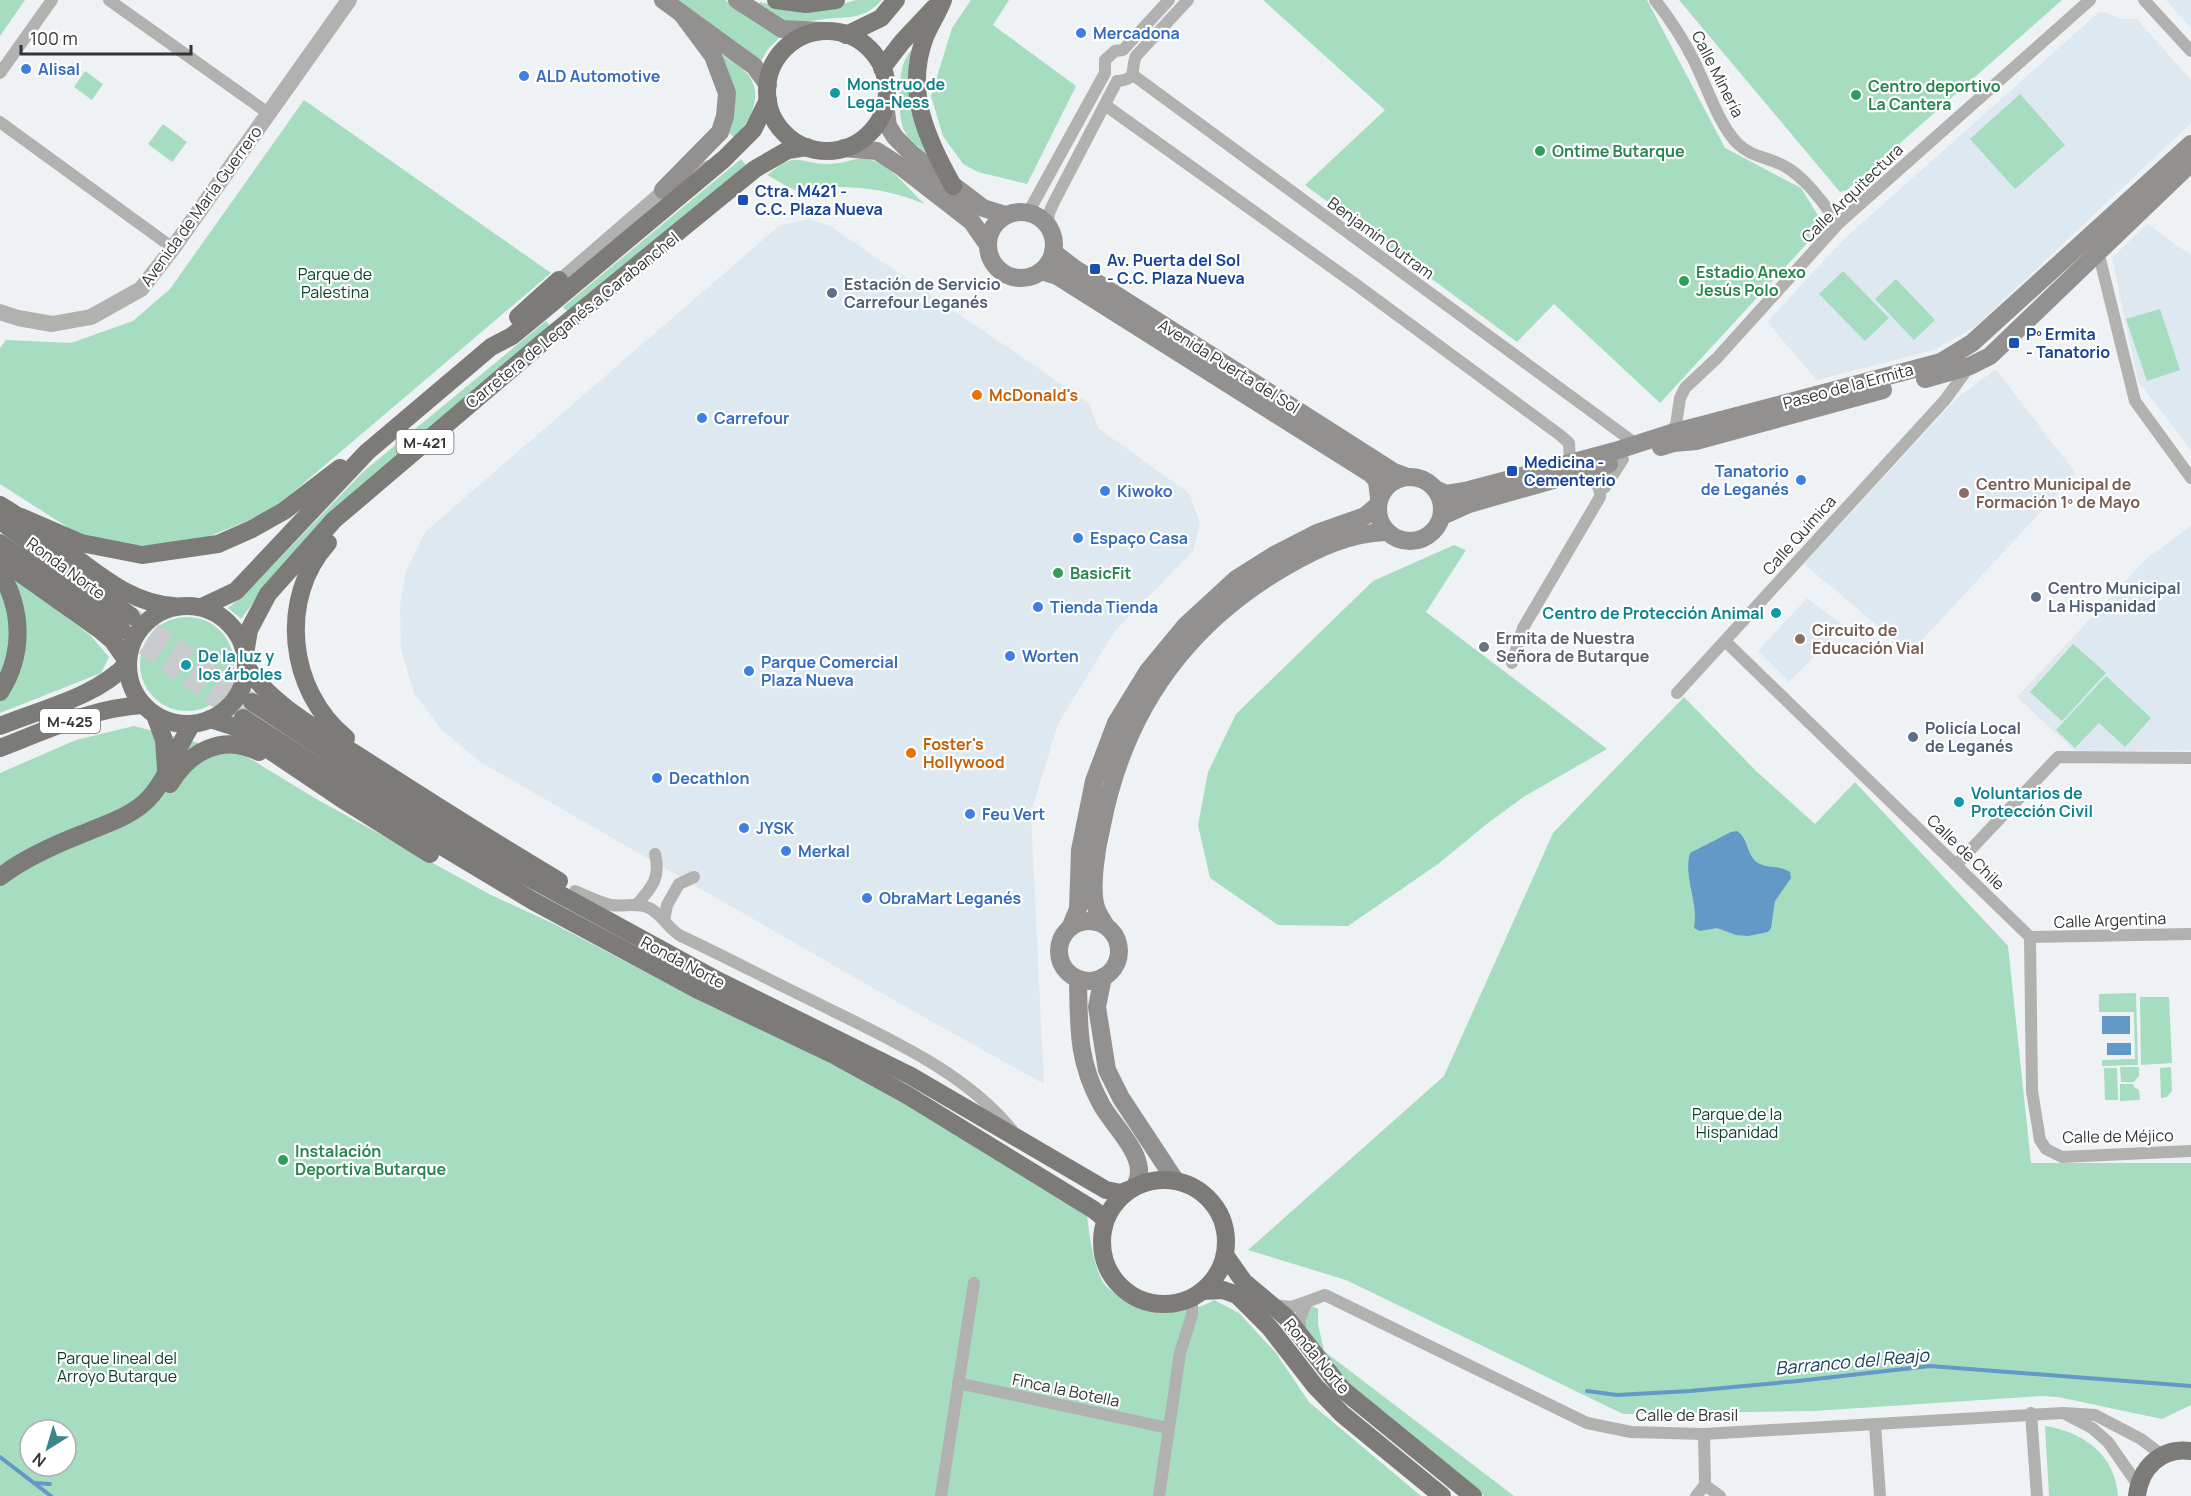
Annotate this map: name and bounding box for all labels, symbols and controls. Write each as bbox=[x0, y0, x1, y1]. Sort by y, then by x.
scale bar bbox=[21, 18, 190, 56]
place label: Mercadona bbox=[1093, 22, 1180, 44]
text: 100 m bbox=[30, 26, 78, 50]
marker: Mercadona bbox=[1074, 26, 1088, 40]
street label: Calle Minería bbox=[1687, 27, 1749, 121]
place label: Alisal bbox=[38, 58, 80, 80]
marker: Alisal bbox=[19, 62, 33, 76]
place label: ALD Automotive bbox=[536, 65, 661, 87]
marker: ALD Automotive bbox=[517, 69, 531, 83]
place label: Monstruo de Lega-Ness bbox=[847, 73, 946, 113]
place label: Centro deportivo La Cantera bbox=[1868, 75, 2001, 115]
marker: Monstruo de Lega-Ness bbox=[828, 86, 842, 100]
marker: Centro deportivo La Cantera bbox=[1849, 88, 1863, 102]
street label: Avenida de María Guerrero bbox=[135, 121, 267, 291]
street label: Calle Arquitectura bbox=[1796, 139, 1908, 247]
place label: Ontime Butarque bbox=[1552, 140, 1685, 162]
marker: Ontime Butarque bbox=[1533, 144, 1547, 158]
place label: Ctra. M421 - C.C. Plaza Nueva bbox=[755, 180, 883, 220]
street label: Benjamín Outram bbox=[1323, 192, 1439, 284]
marker: Ctra. M421 - C.C. Plaza Nueva bbox=[736, 193, 750, 207]
street label: Carretera de Leganés a Carabanchel bbox=[461, 227, 683, 413]
place label: Av. Puerta del Sol - C.C. Plaza Nueva bbox=[1107, 249, 1245, 289]
place label: Estadio Anexo Jesús Polo bbox=[1696, 261, 1806, 301]
marker: Av. Puerta del Sol - C.C. Plaza Nueva bbox=[1088, 262, 1102, 276]
park label: Parque de Palestina bbox=[298, 263, 372, 303]
place label: Estación de Servicio Carrefour Leganés bbox=[844, 273, 1001, 313]
marker: Estadio Anexo Jesús Polo bbox=[1677, 274, 1691, 288]
marker: Estación de Servicio Carrefour Leganés bbox=[825, 286, 839, 300]
street label: Avenida Puerta del Sol bbox=[1154, 314, 1304, 418]
place label: Pº Ermita - Tanatorio bbox=[2026, 323, 2110, 363]
marker: Pº Ermita - Tanatorio bbox=[2007, 336, 2021, 350]
street label: Paseo de la Ermita bbox=[1780, 358, 1916, 414]
place label: McDonald's bbox=[989, 384, 1078, 406]
marker: McDonald's bbox=[970, 388, 984, 402]
place label: Carrefour bbox=[714, 407, 789, 429]
marker: Carrefour bbox=[695, 411, 709, 425]
road number: M-421 bbox=[396, 430, 454, 454]
place label: Medicina - Cementerio bbox=[1524, 451, 1616, 491]
place label: Tanatorio de Leganés bbox=[1701, 460, 1789, 500]
marker: Medicina - Cementerio bbox=[1505, 464, 1519, 478]
marker: Tanatorio de Leganés bbox=[1794, 473, 1808, 487]
place label: Centro Municipal de Formación 1º de Mayo bbox=[1976, 473, 2140, 513]
place label: Kiwoko bbox=[1117, 480, 1173, 502]
marker: Kiwoko bbox=[1098, 484, 1112, 498]
marker: Centro Municipal de Formación 1º de Mayo bbox=[1957, 486, 1971, 500]
street label: Calle Química bbox=[1757, 490, 1841, 580]
place label: Espaço Casa bbox=[1090, 527, 1188, 549]
marker: Espaço Casa bbox=[1071, 531, 1085, 545]
street label: Ronda Norte bbox=[22, 532, 110, 604]
place label: BasicFit bbox=[1070, 562, 1132, 584]
marker: BasicFit bbox=[1051, 566, 1065, 580]
place label: Centro Municipal La Hispanidad bbox=[2048, 577, 2181, 617]
marker: Centro Municipal La Hispanidad bbox=[2029, 590, 2043, 604]
place label: Tienda Tienda bbox=[1050, 596, 1158, 618]
marker: Tienda Tienda bbox=[1031, 600, 1045, 614]
place label: Centro de Protección Animal bbox=[1543, 602, 1764, 624]
marker: Centro de Protección Animal bbox=[1769, 606, 1783, 620]
place label: Circuito de Educación Vial bbox=[1812, 619, 1924, 659]
place label: Ermita de Nuestra Señora de Butarque bbox=[1496, 627, 1650, 667]
marker: Circuito de Educación Vial bbox=[1793, 632, 1807, 646]
marker: Ermita de Nuestra Señora de Butarque bbox=[1477, 640, 1491, 654]
place label: De la luz y los árboles bbox=[198, 645, 283, 685]
place label: Worten bbox=[1022, 645, 1079, 667]
marker: Worten bbox=[1003, 649, 1017, 663]
place label: Parque Comercial Plaza Nueva bbox=[761, 651, 898, 691]
marker: De la luz y los árboles bbox=[179, 658, 193, 672]
marker: Parque Comercial Plaza Nueva bbox=[742, 664, 756, 678]
road number: M-425 bbox=[40, 709, 100, 733]
place label: Policía Local de Leganés bbox=[1925, 717, 2021, 757]
marker: Policía Local de Leganés bbox=[1906, 730, 1920, 744]
place label: Foster's Hollywood bbox=[923, 733, 1005, 773]
marker: Foster's Hollywood bbox=[904, 746, 918, 760]
place label: Decathlon bbox=[669, 767, 749, 789]
marker: Decathlon bbox=[650, 771, 664, 785]
place label: Voluntarios de Protección Civil bbox=[1971, 782, 2093, 822]
marker: Voluntarios de Protección Civil bbox=[1952, 795, 1966, 809]
place label: Feu Vert bbox=[982, 803, 1045, 825]
marker: Feu Vert bbox=[963, 807, 977, 821]
street label: Calle de Chile bbox=[1922, 809, 2010, 895]
place label: JYSK bbox=[756, 817, 795, 839]
marker: JYSK bbox=[737, 821, 751, 835]
place label: Merkal bbox=[798, 840, 850, 862]
marker: Merkal bbox=[779, 844, 793, 858]
place label: ObraMart Leganés bbox=[879, 887, 1022, 909]
marker: ObraMart Leganés bbox=[860, 891, 874, 905]
street label: Calle Argentina bbox=[2053, 907, 2167, 933]
street label: Ronda Norte bbox=[637, 931, 729, 993]
park label: Parque de la Hispanidad bbox=[1692, 1103, 1782, 1143]
street label: Calle de Méjico bbox=[2062, 1124, 2174, 1148]
place label: Instalación Deportiva Butarque bbox=[295, 1140, 446, 1180]
marker: Instalación Deportiva Butarque bbox=[276, 1153, 290, 1167]
street label: Ronda Norte bbox=[1279, 1314, 1355, 1398]
water label: Barranco del Reajo bbox=[1774, 1342, 1931, 1380]
park label: Parque lineal del Arroyo Butarque bbox=[57, 1347, 177, 1387]
street label: Finca la Botella bbox=[1010, 1368, 1122, 1412]
street label: Calle de Brasil bbox=[1636, 1404, 1738, 1426]
north arrow bbox=[18, 1418, 78, 1478]
text: N bbox=[28, 1448, 50, 1472]

